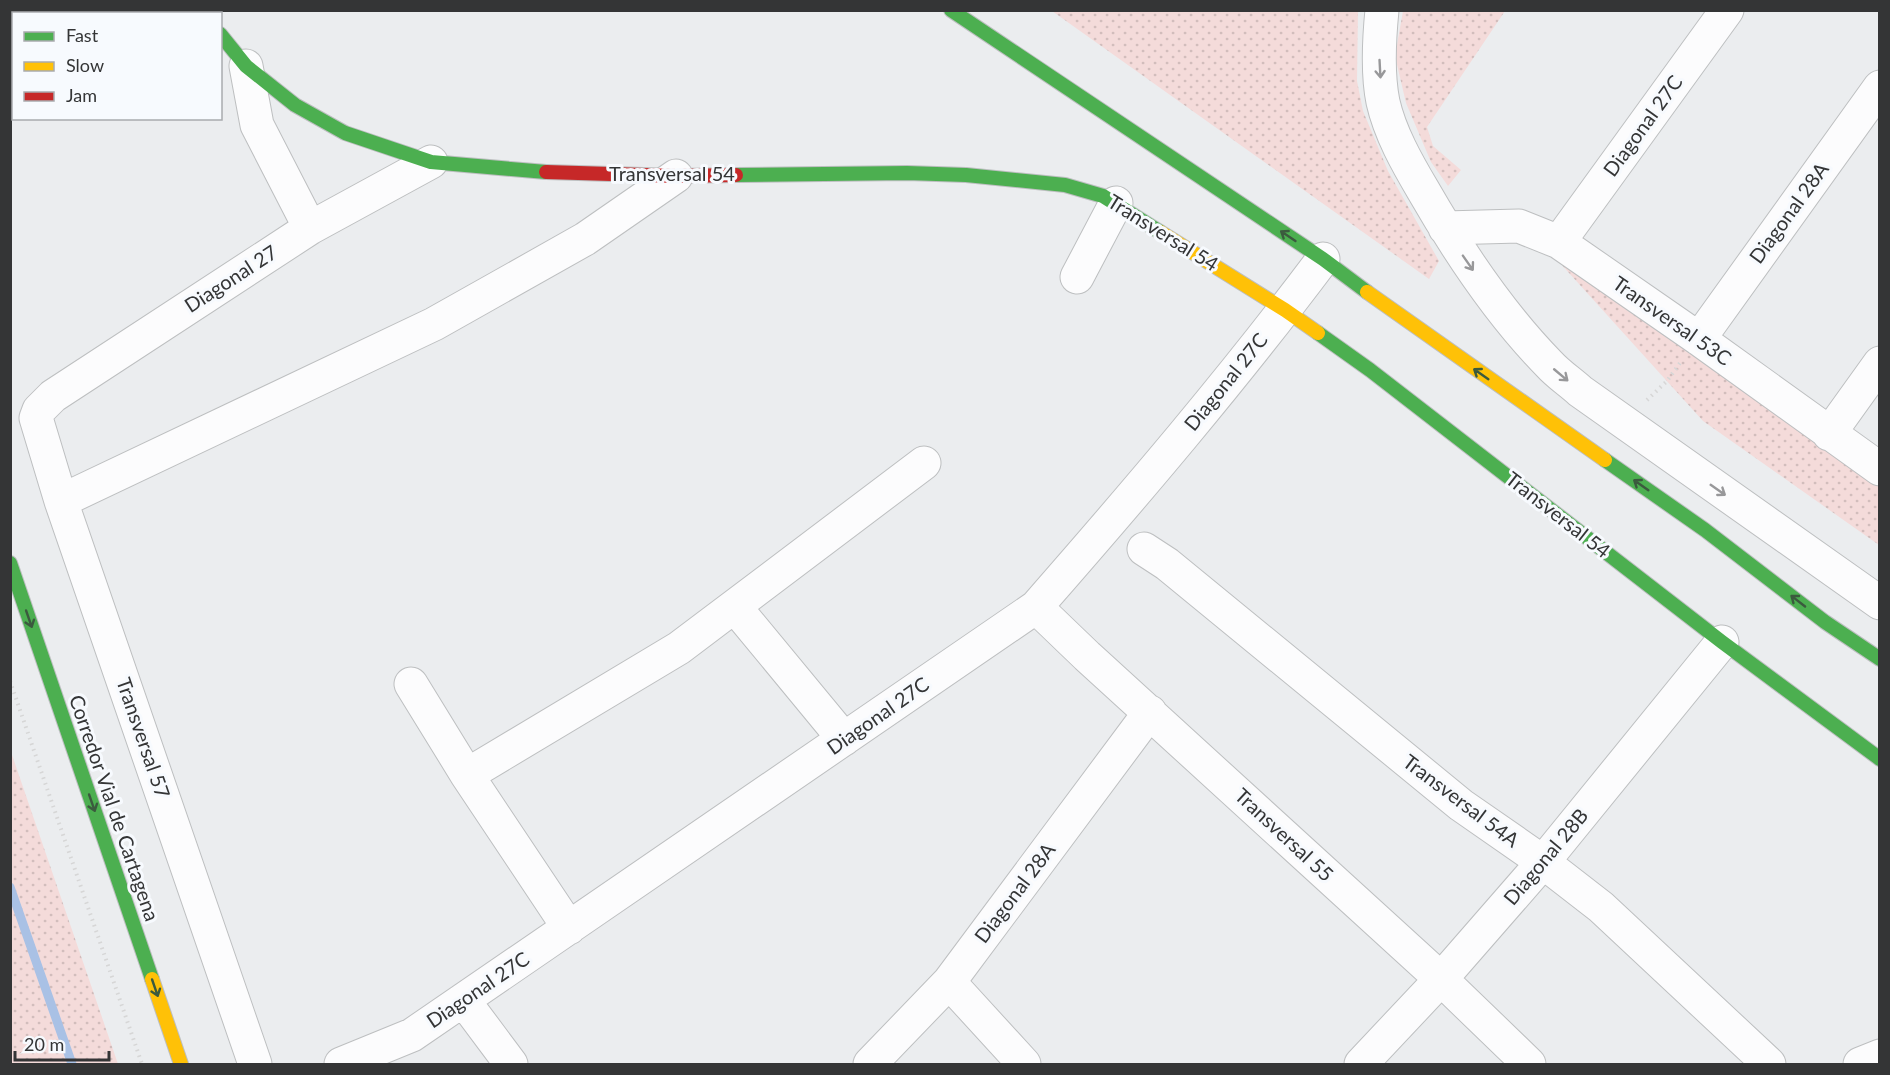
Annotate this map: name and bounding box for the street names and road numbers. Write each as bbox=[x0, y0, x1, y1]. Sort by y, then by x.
street label: Diagonal 27C bbox=[1598, 70, 1687, 181]
street label: Diagonal 28A bbox=[1744, 157, 1833, 268]
street label: Transversal 54 bbox=[609, 161, 735, 185]
street label: Transversal 54 bbox=[1104, 189, 1224, 276]
street label: Diagonal 27 bbox=[180, 239, 281, 317]
street label: Transversal 53C bbox=[1609, 270, 1736, 370]
street label: Diagonal 27C bbox=[1179, 328, 1272, 435]
street label: Transversal 54 bbox=[1502, 466, 1616, 563]
street label: Diagonal 27C bbox=[822, 671, 933, 759]
street label: Transversal 57 bbox=[112, 674, 176, 801]
street label: Corredor Vial de Cartagena bbox=[65, 691, 165, 924]
street label: Transversal 54A bbox=[1399, 749, 1525, 852]
street label: Transversal 55 bbox=[1230, 783, 1339, 886]
street label: Diagonal 28B bbox=[1498, 803, 1592, 909]
street label: Diagonal 28A bbox=[969, 837, 1060, 947]
street label: Diagonal 27C bbox=[421, 946, 533, 1032]

